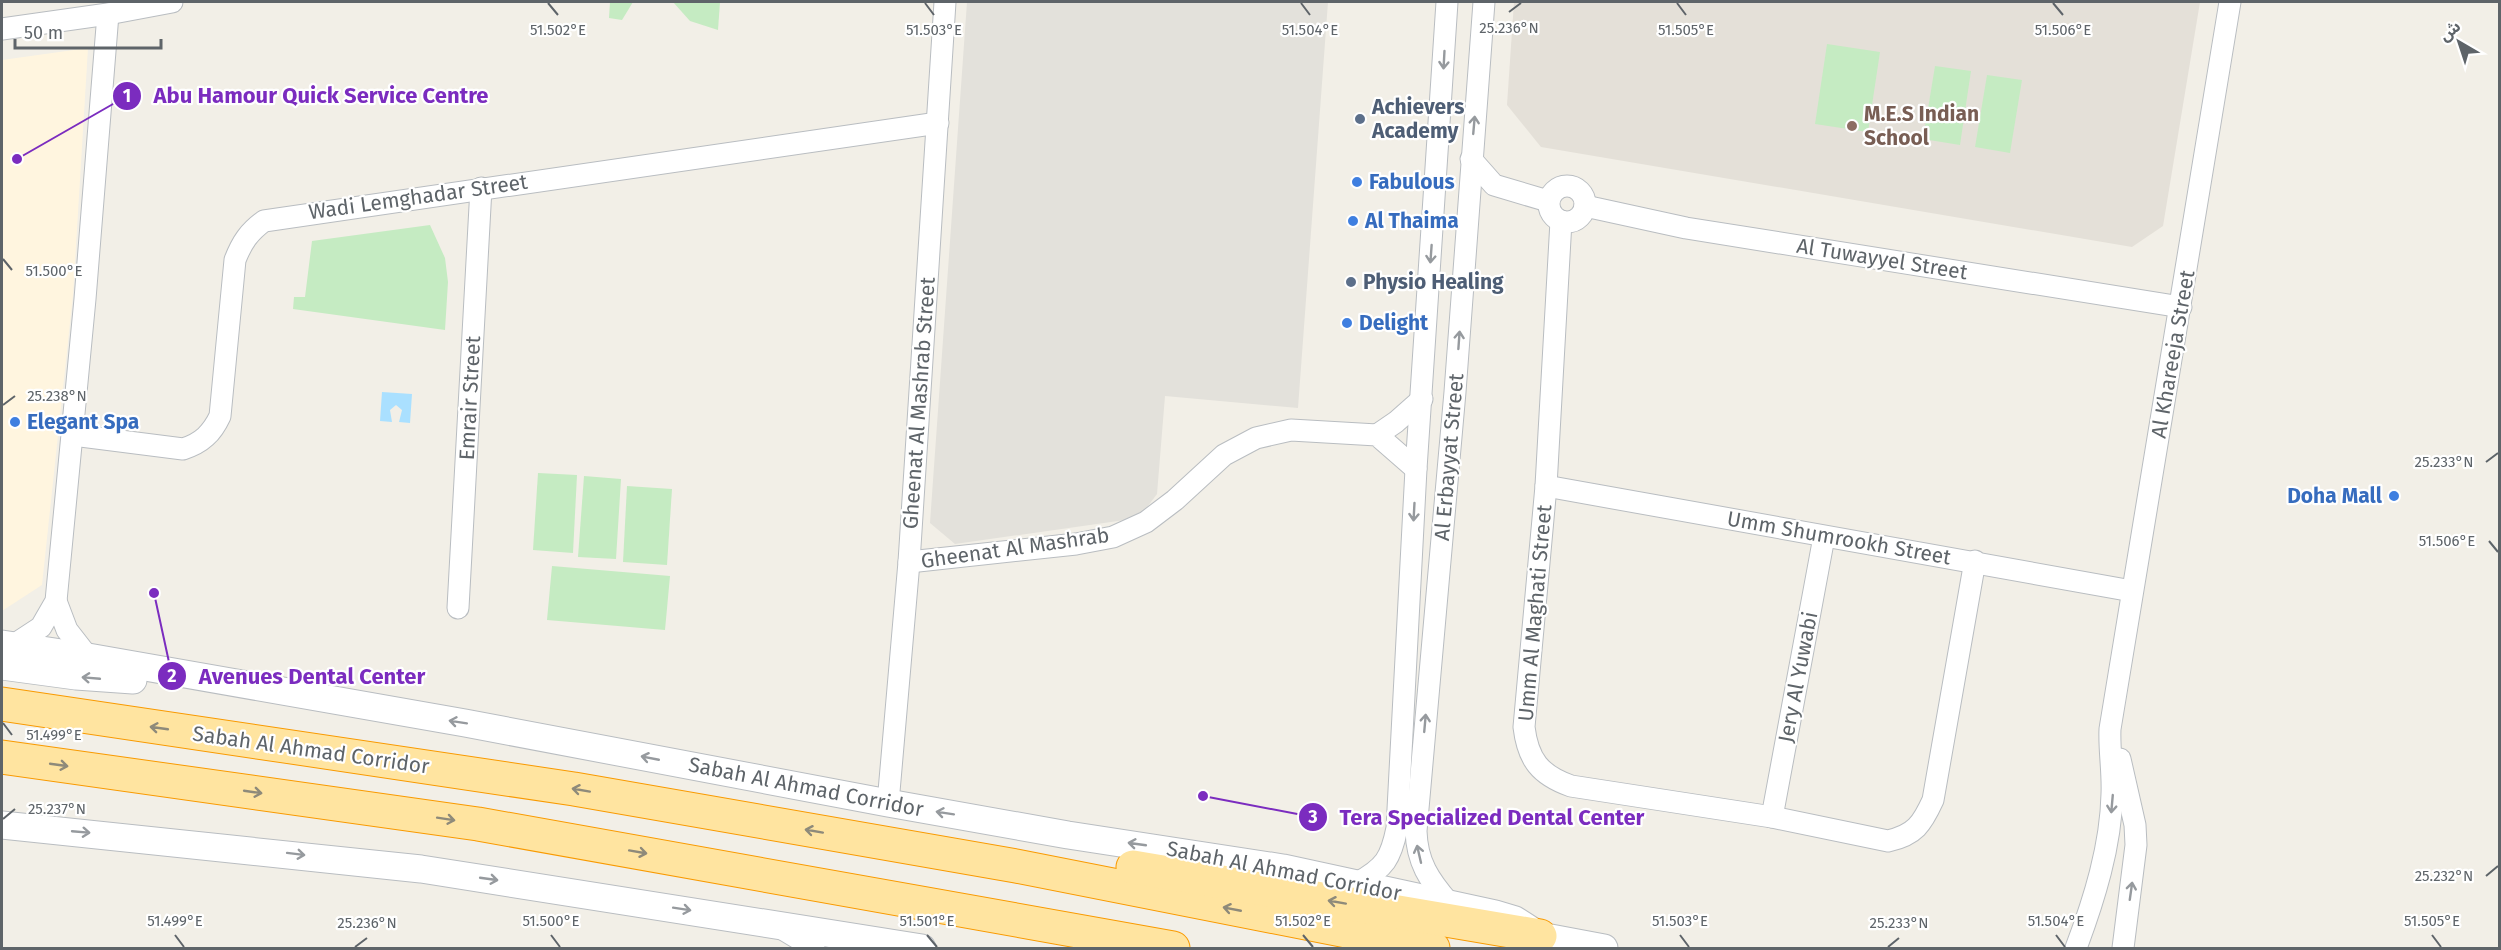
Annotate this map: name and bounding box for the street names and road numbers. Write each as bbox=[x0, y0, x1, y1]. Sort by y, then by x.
street label: Wadi Lemghadar Street bbox=[307, 169, 530, 225]
street label: Al Tuwayyel Street bbox=[1795, 233, 1970, 285]
street label: Al Khareeja Street bbox=[2145, 268, 2201, 440]
street label: Gheenat Al Mashrab Street bbox=[897, 276, 941, 530]
street label: Emrair Street bbox=[454, 335, 486, 461]
street label: Al Erbayyat Street bbox=[1429, 372, 1469, 542]
street label: Umm Al Maghati Street bbox=[1513, 503, 1557, 722]
street label: Umm Shumrookh Street bbox=[1725, 505, 1953, 571]
street label: Gheenat Al Mashrab bbox=[919, 522, 1111, 574]
street label: Jery Al Yuwabi bbox=[1773, 609, 1823, 745]
street label: Sabah Al Ahmad Corridor bbox=[191, 721, 431, 779]
street label: Sabah Al Ahmad Corridor bbox=[686, 751, 926, 823]
street label: Sabah Al Ahmad Corridor bbox=[1164, 835, 1404, 907]

